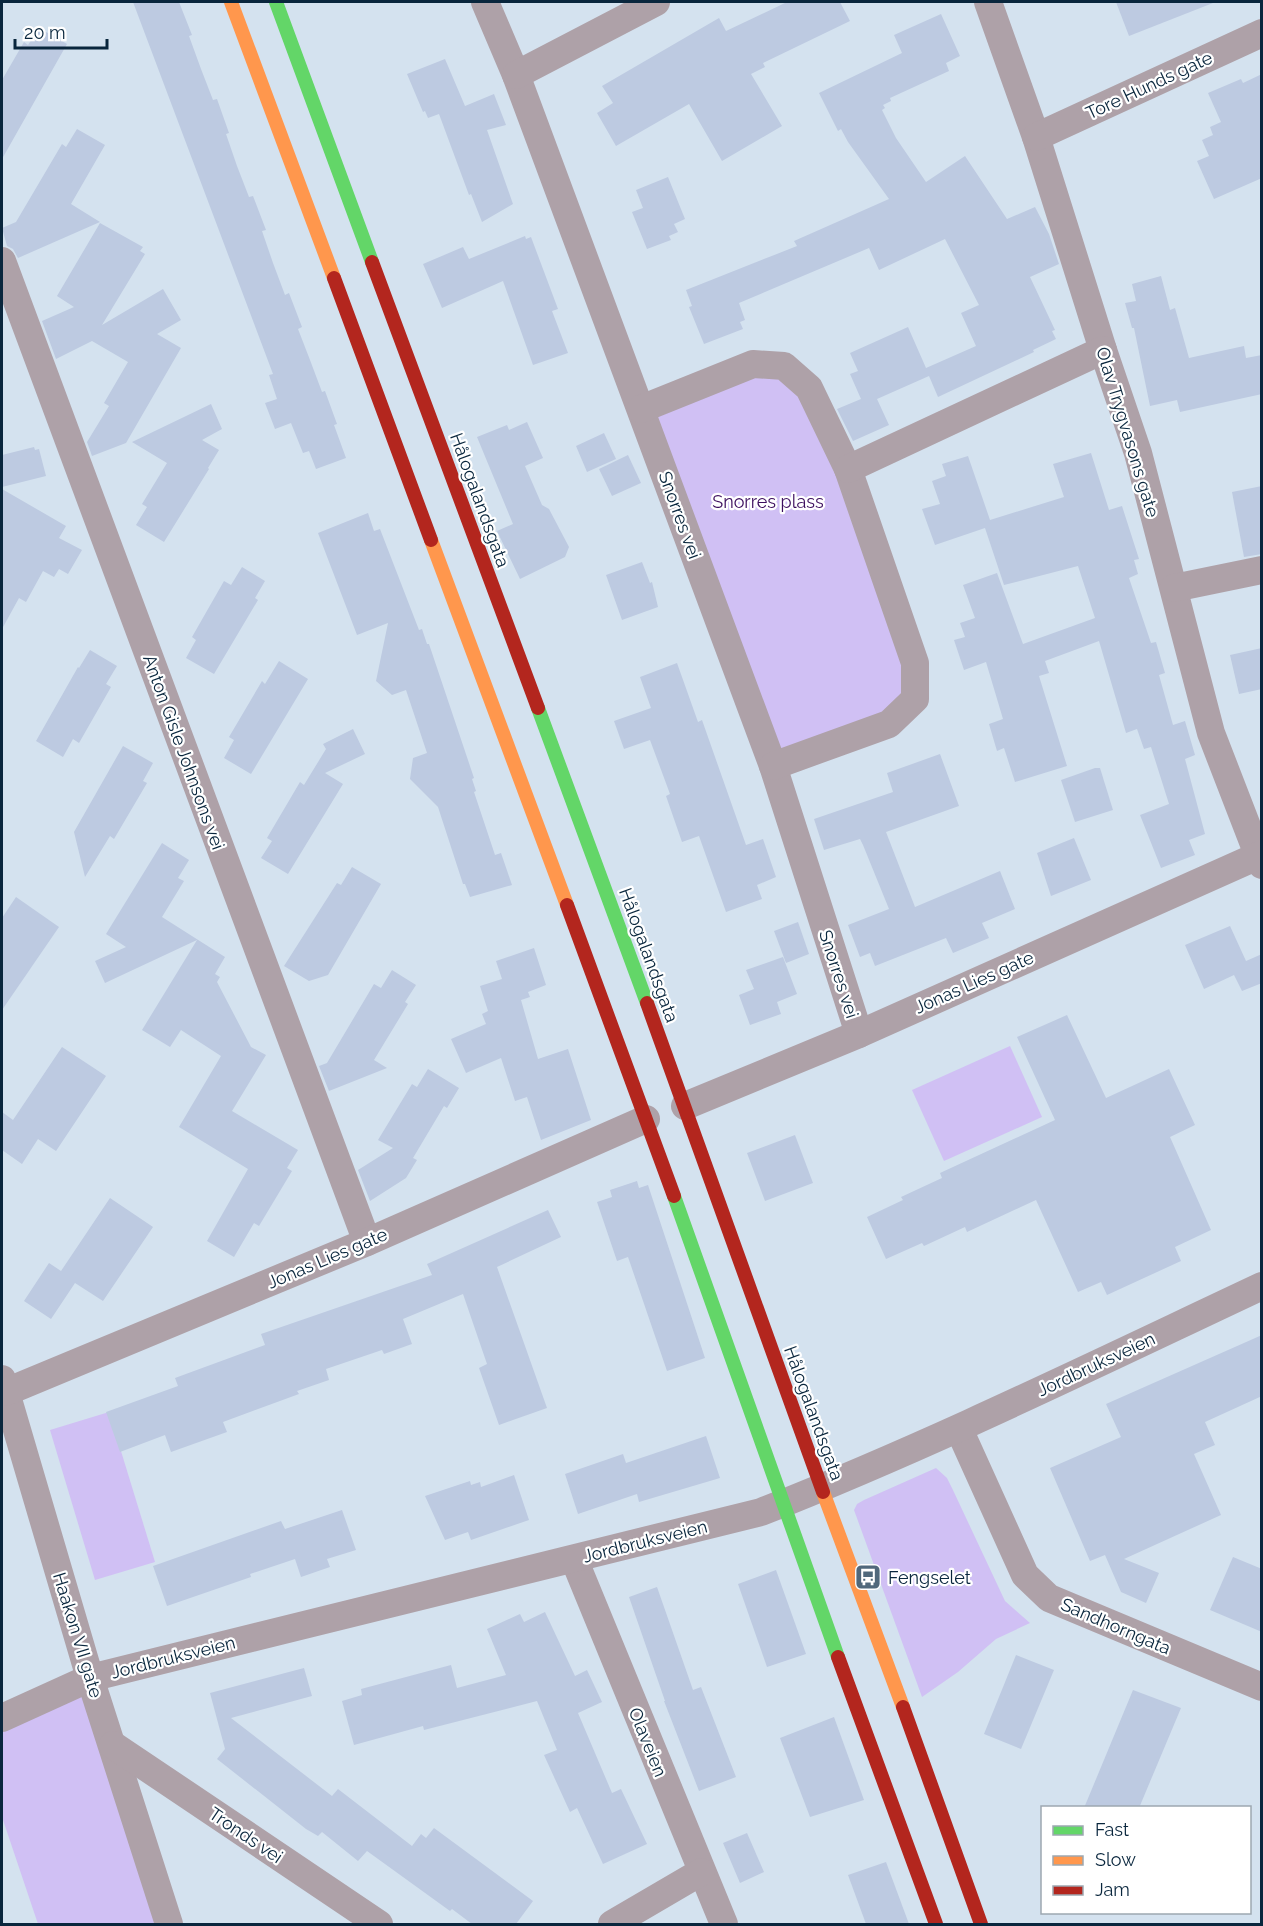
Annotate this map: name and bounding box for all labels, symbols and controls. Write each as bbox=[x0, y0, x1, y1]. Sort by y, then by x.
scale bar bbox=[15, 12, 106, 50]
text: 20 m bbox=[24, 22, 66, 43]
street label: Tore Hunds gate bbox=[1082, 46, 1216, 123]
street label: Olav Trygvasons gate bbox=[1092, 344, 1164, 520]
street label: Hålogalandsgata bbox=[446, 430, 514, 570]
street label: Snorres vei bbox=[654, 468, 706, 562]
park label: Snorres plass bbox=[712, 491, 824, 512]
street label: Anton Gisle Johnsons vei bbox=[139, 652, 229, 852]
street label: Hålogalandsgata bbox=[615, 885, 683, 1025]
street label: Snorres vei bbox=[815, 927, 863, 1021]
street label: Jonas Lies gate bbox=[911, 946, 1037, 1018]
street label: Jonas Lies gate bbox=[264, 1223, 391, 1293]
street label: Jordbruksveien bbox=[1034, 1328, 1158, 1400]
street label: Hålogalandsgata bbox=[780, 1343, 848, 1483]
street label: Jordbruksveien bbox=[581, 1515, 709, 1567]
bus stop icon: Fengselet bbox=[853, 1562, 883, 1592]
place label: Fengselet bbox=[888, 1567, 971, 1588]
street label: Haakon VII gate bbox=[49, 1570, 107, 1701]
street label: Sandhorngata bbox=[1058, 1593, 1174, 1659]
street label: Jordbruksveien bbox=[109, 1631, 237, 1683]
street label: Olaveien bbox=[625, 1704, 671, 1780]
street label: Tronds vei bbox=[205, 1803, 287, 1867]
legend bbox=[1041, 1806, 1251, 1914]
text: Fast bbox=[1095, 1819, 1129, 1840]
text: Slow bbox=[1095, 1849, 1136, 1870]
text: Jam bbox=[1095, 1879, 1130, 1900]

